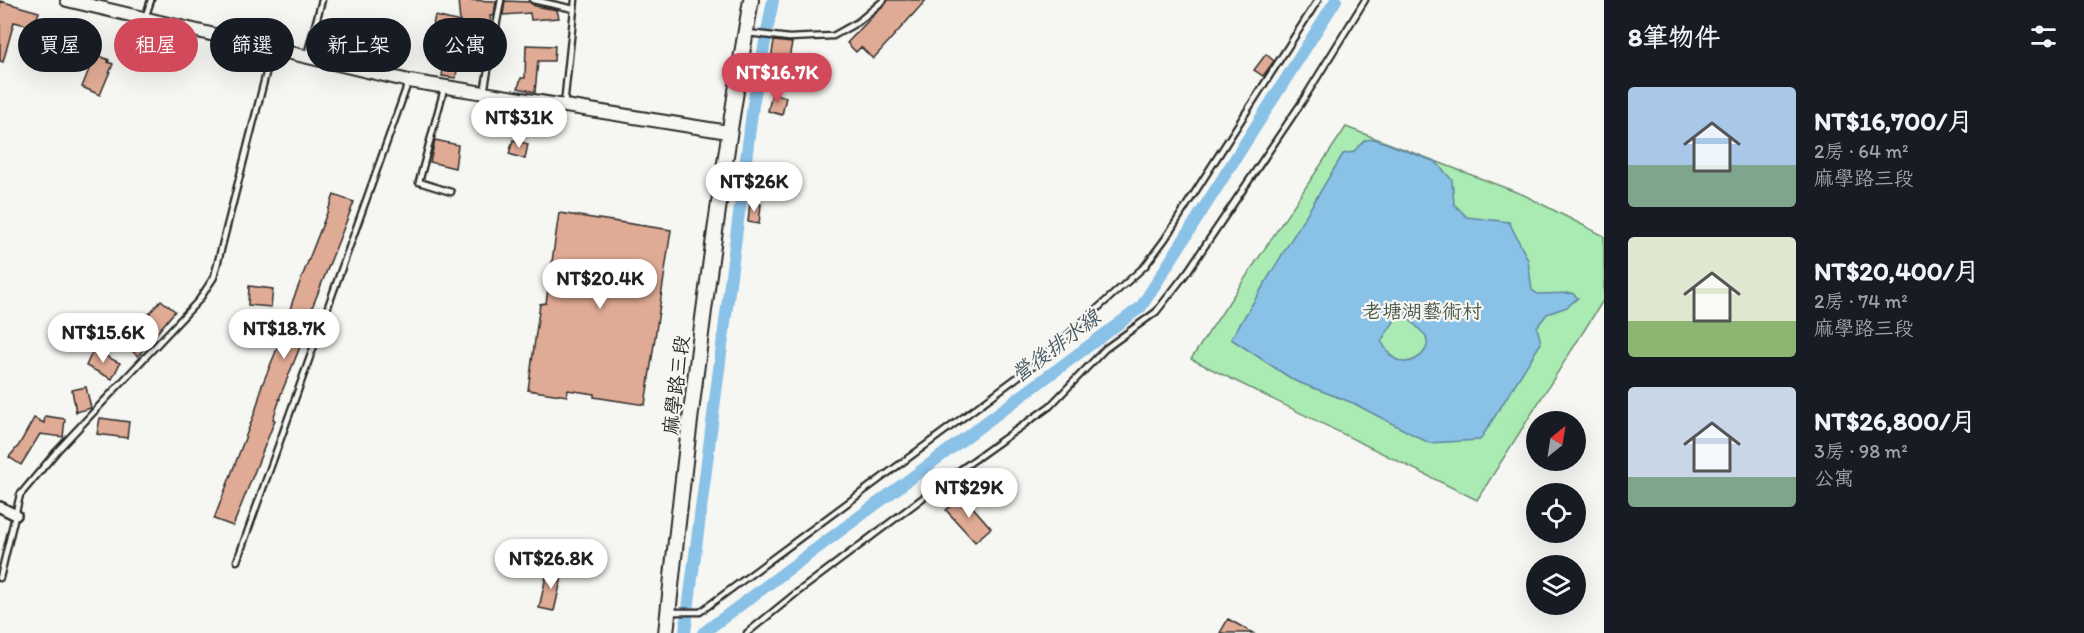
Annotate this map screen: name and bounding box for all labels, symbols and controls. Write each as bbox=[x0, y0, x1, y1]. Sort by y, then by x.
chip: 買屋 bbox=[18, 18, 102, 72]
chip: 租屋 bbox=[114, 18, 198, 72]
chip: 篩選 bbox=[210, 18, 294, 72]
chip: 新上架 bbox=[306, 18, 411, 72]
chip: 公寓 bbox=[423, 18, 507, 72]
icon: filters bbox=[2027, 20, 2060, 53]
text: 8筆物件 bbox=[1628, 21, 1720, 53]
pin: NT$16.7K bbox=[715, 53, 839, 104]
text: NT$16.7K bbox=[736, 60, 818, 84]
pin: NT$31K bbox=[470, 98, 568, 149]
text: NT$31K bbox=[485, 105, 553, 129]
text: NT$16,700/月 bbox=[1814, 105, 1973, 137]
icon: home bbox=[1676, 111, 1748, 183]
text: 2房 · 64 m² bbox=[1814, 139, 1908, 163]
pin: NT$26K bbox=[705, 162, 803, 213]
text: 麻學路三段 bbox=[1814, 166, 1914, 190]
text: NT$26K bbox=[720, 169, 788, 193]
text: NT$20,400/月 bbox=[1814, 255, 1980, 287]
pin: NT$20.4K bbox=[538, 259, 662, 310]
icon: home bbox=[1676, 261, 1748, 333]
text: NT$20.4K bbox=[556, 266, 644, 290]
text: 2房 · 74 m² bbox=[1814, 289, 1908, 313]
park label: 老塘湖藝術村 bbox=[1362, 299, 1482, 323]
water label: 營後排水線 bbox=[1006, 303, 1106, 387]
pin: NT$18.7K bbox=[222, 309, 346, 360]
pin: NT$15.6K bbox=[41, 313, 165, 364]
text: NT$18.7K bbox=[243, 316, 325, 340]
text: 麻學路三段 bbox=[1814, 316, 1914, 340]
text: NT$15.6K bbox=[62, 320, 144, 344]
street label: 麻學路三段 bbox=[658, 334, 694, 436]
text: NT$26,800/月 bbox=[1814, 405, 1976, 437]
north arrow bbox=[1526, 411, 1586, 471]
map controls bbox=[1526, 411, 1586, 615]
icon: home bbox=[1676, 411, 1748, 483]
text: 3房 · 98 m² bbox=[1814, 439, 1908, 463]
text: 公寓 bbox=[1814, 466, 1854, 490]
pin: NT$29K bbox=[920, 468, 1018, 519]
text: NT$29K bbox=[935, 475, 1003, 499]
button: locate bbox=[1526, 483, 1586, 543]
pin: NT$26.8K bbox=[489, 539, 613, 590]
text: NT$26.8K bbox=[509, 546, 593, 570]
button: layers bbox=[1526, 555, 1586, 615]

